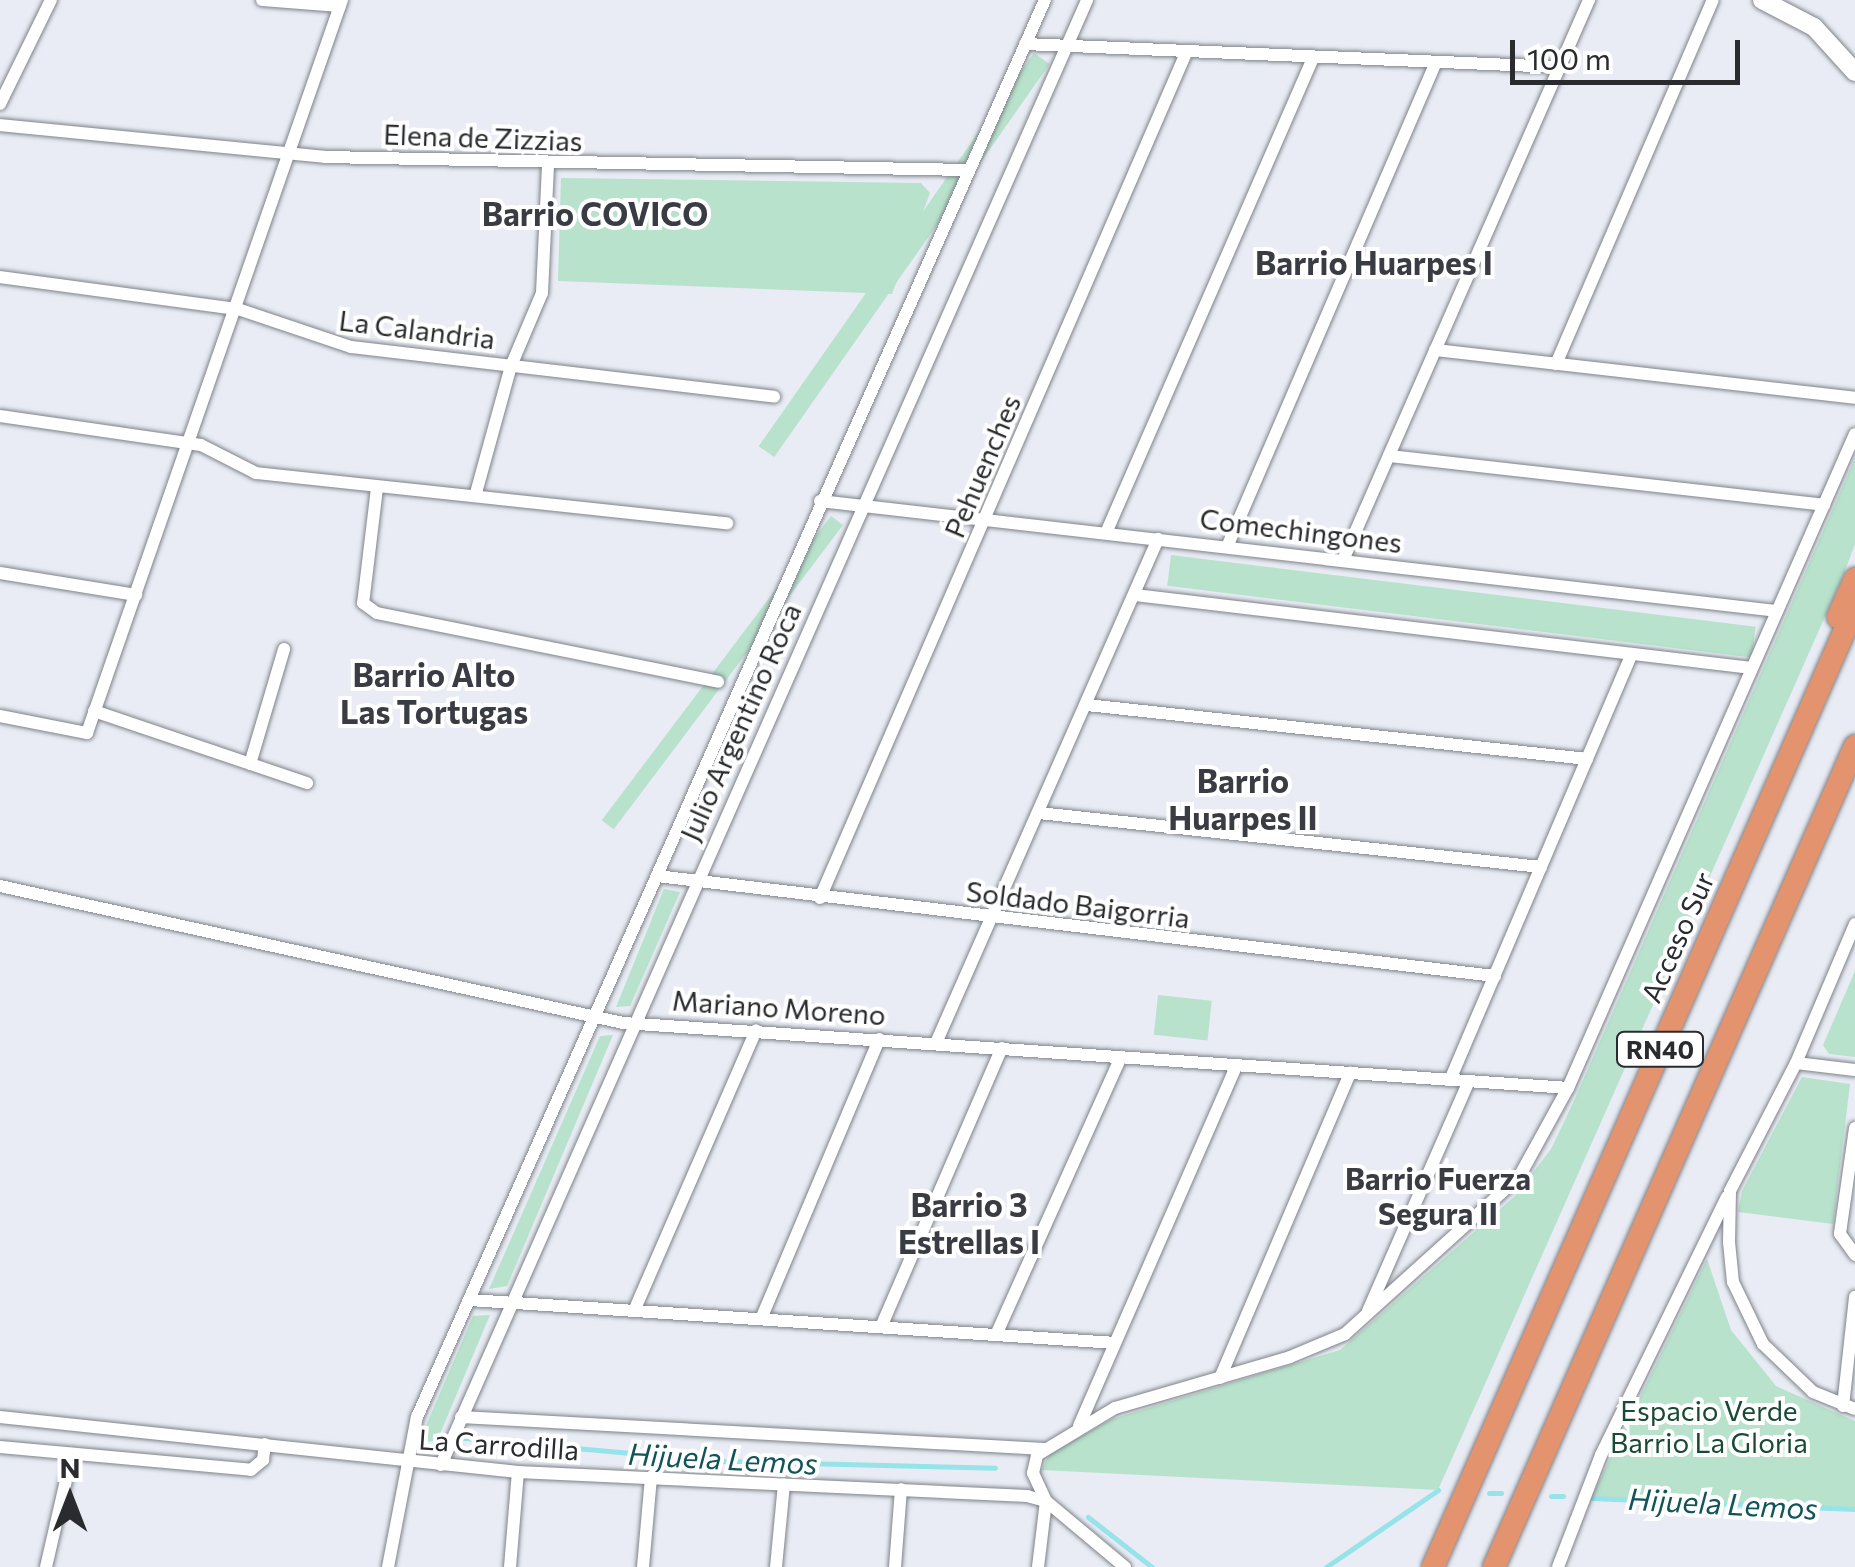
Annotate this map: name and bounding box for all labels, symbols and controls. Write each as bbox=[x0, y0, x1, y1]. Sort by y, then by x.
scale bar bbox=[1515, 20, 1745, 82]
text: 100 m bbox=[1527, 39, 1611, 76]
street label: Elena de Zizzias bbox=[383, 117, 583, 157]
district label: Barrio COVICO bbox=[482, 194, 708, 232]
district label: Barrio Huarpes I bbox=[1255, 243, 1493, 281]
street label: La Calandria bbox=[337, 303, 497, 355]
street label: Pehuenches bbox=[937, 390, 1027, 542]
street label: Comechingones bbox=[1198, 501, 1404, 559]
street label: Julio Argentino Roca bbox=[673, 598, 807, 846]
district label: Barrio Alto Las Tortugas bbox=[340, 656, 528, 731]
district label: Barrio Huarpes II bbox=[1168, 762, 1318, 837]
street label: Acceso Sur bbox=[1633, 867, 1721, 1007]
street label: Soldado Baigorria bbox=[964, 874, 1192, 934]
street label: Mariano Moreno bbox=[671, 983, 887, 1031]
road number: RN40 bbox=[1615, 1029, 1705, 1069]
district label: Barrio Fuerza Segura II bbox=[1345, 1160, 1531, 1230]
district label: Barrio 3 Estrellas I bbox=[898, 1186, 1040, 1261]
park label: Espacio Verde Barrio La Gloria bbox=[1610, 1393, 1808, 1459]
street label: La Carrodilla bbox=[418, 1422, 580, 1466]
water label: Hijuela Lemos bbox=[627, 1435, 819, 1481]
north arrow bbox=[20, 1447, 120, 1547]
text: N bbox=[60, 1450, 81, 1484]
water label: Hijuela Lemos bbox=[1627, 1480, 1819, 1526]

